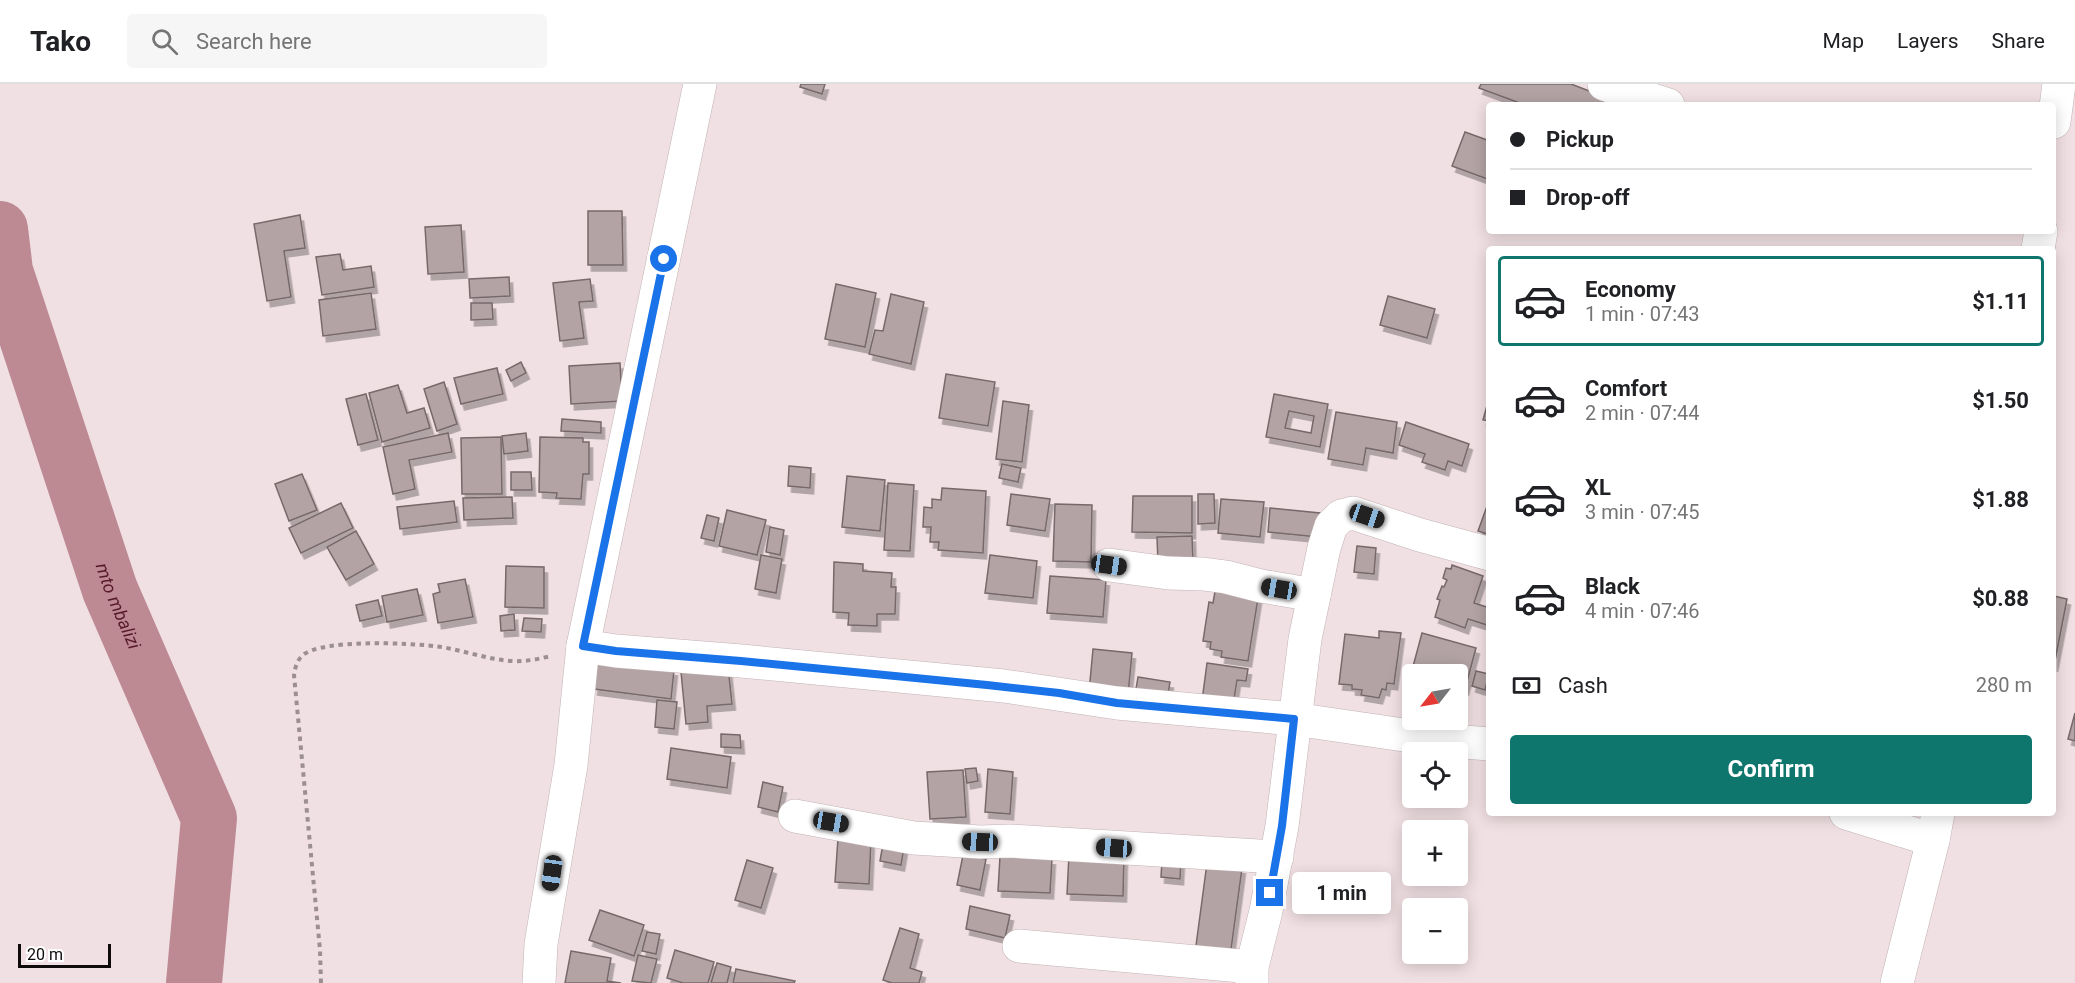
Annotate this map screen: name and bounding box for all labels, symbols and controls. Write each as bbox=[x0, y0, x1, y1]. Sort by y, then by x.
search box bbox=[127, 14, 547, 68]
text: Tako bbox=[30, 25, 91, 58]
icon: search bbox=[148, 25, 181, 58]
text: Search here bbox=[196, 29, 312, 54]
text: Map bbox=[1822, 29, 1864, 53]
text: Layers bbox=[1897, 29, 1958, 53]
text: Share bbox=[1991, 29, 2045, 53]
text: Pickup bbox=[1546, 127, 1614, 152]
text: Drop-off bbox=[1546, 185, 1630, 210]
route start bbox=[650, 245, 677, 272]
icon: car bbox=[1513, 274, 1567, 328]
text: Economy bbox=[1585, 277, 1676, 302]
text: $1.11 bbox=[1972, 289, 2029, 314]
text: 1 min · 07:43 bbox=[1585, 302, 1700, 326]
icon: car bbox=[1513, 373, 1567, 427]
text: Comfort bbox=[1585, 376, 1667, 401]
text: $1.50 bbox=[1972, 388, 2029, 413]
text: 2 min · 07:44 bbox=[1585, 401, 1700, 425]
icon: car bbox=[1513, 472, 1567, 526]
text: XL bbox=[1585, 475, 1611, 500]
text: $1.88 bbox=[1972, 487, 2029, 512]
text: 3 min · 07:45 bbox=[1585, 500, 1700, 524]
car bbox=[1347, 502, 1387, 530]
car bbox=[1090, 554, 1128, 576]
water label: mto mbalizi bbox=[92, 560, 146, 653]
icon: car bbox=[1513, 571, 1567, 625]
text: Black bbox=[1585, 574, 1640, 599]
car bbox=[1260, 577, 1298, 601]
text: $0.88 bbox=[1972, 586, 2029, 611]
text: 4 min · 07:46 bbox=[1585, 599, 1700, 623]
north arrow bbox=[1402, 664, 1468, 730]
map controls bbox=[1402, 664, 1468, 964]
icon: cash bbox=[1510, 669, 1543, 702]
text: Cash bbox=[1558, 673, 1608, 698]
text: 280 m bbox=[1976, 673, 2032, 697]
button: Confirm bbox=[1510, 735, 2032, 804]
button: locate bbox=[1402, 742, 1468, 808]
car bbox=[812, 810, 850, 834]
button: + bbox=[1402, 820, 1468, 886]
car bbox=[962, 832, 998, 852]
car bbox=[1095, 838, 1133, 858]
car bbox=[541, 854, 563, 892]
callout: 1 min bbox=[1291, 872, 1390, 914]
route end bbox=[1256, 879, 1283, 906]
text: 1 min bbox=[1316, 881, 1367, 905]
button: − bbox=[1402, 898, 1468, 964]
scale bar bbox=[18, 941, 111, 968]
text: 20 m bbox=[27, 945, 63, 964]

